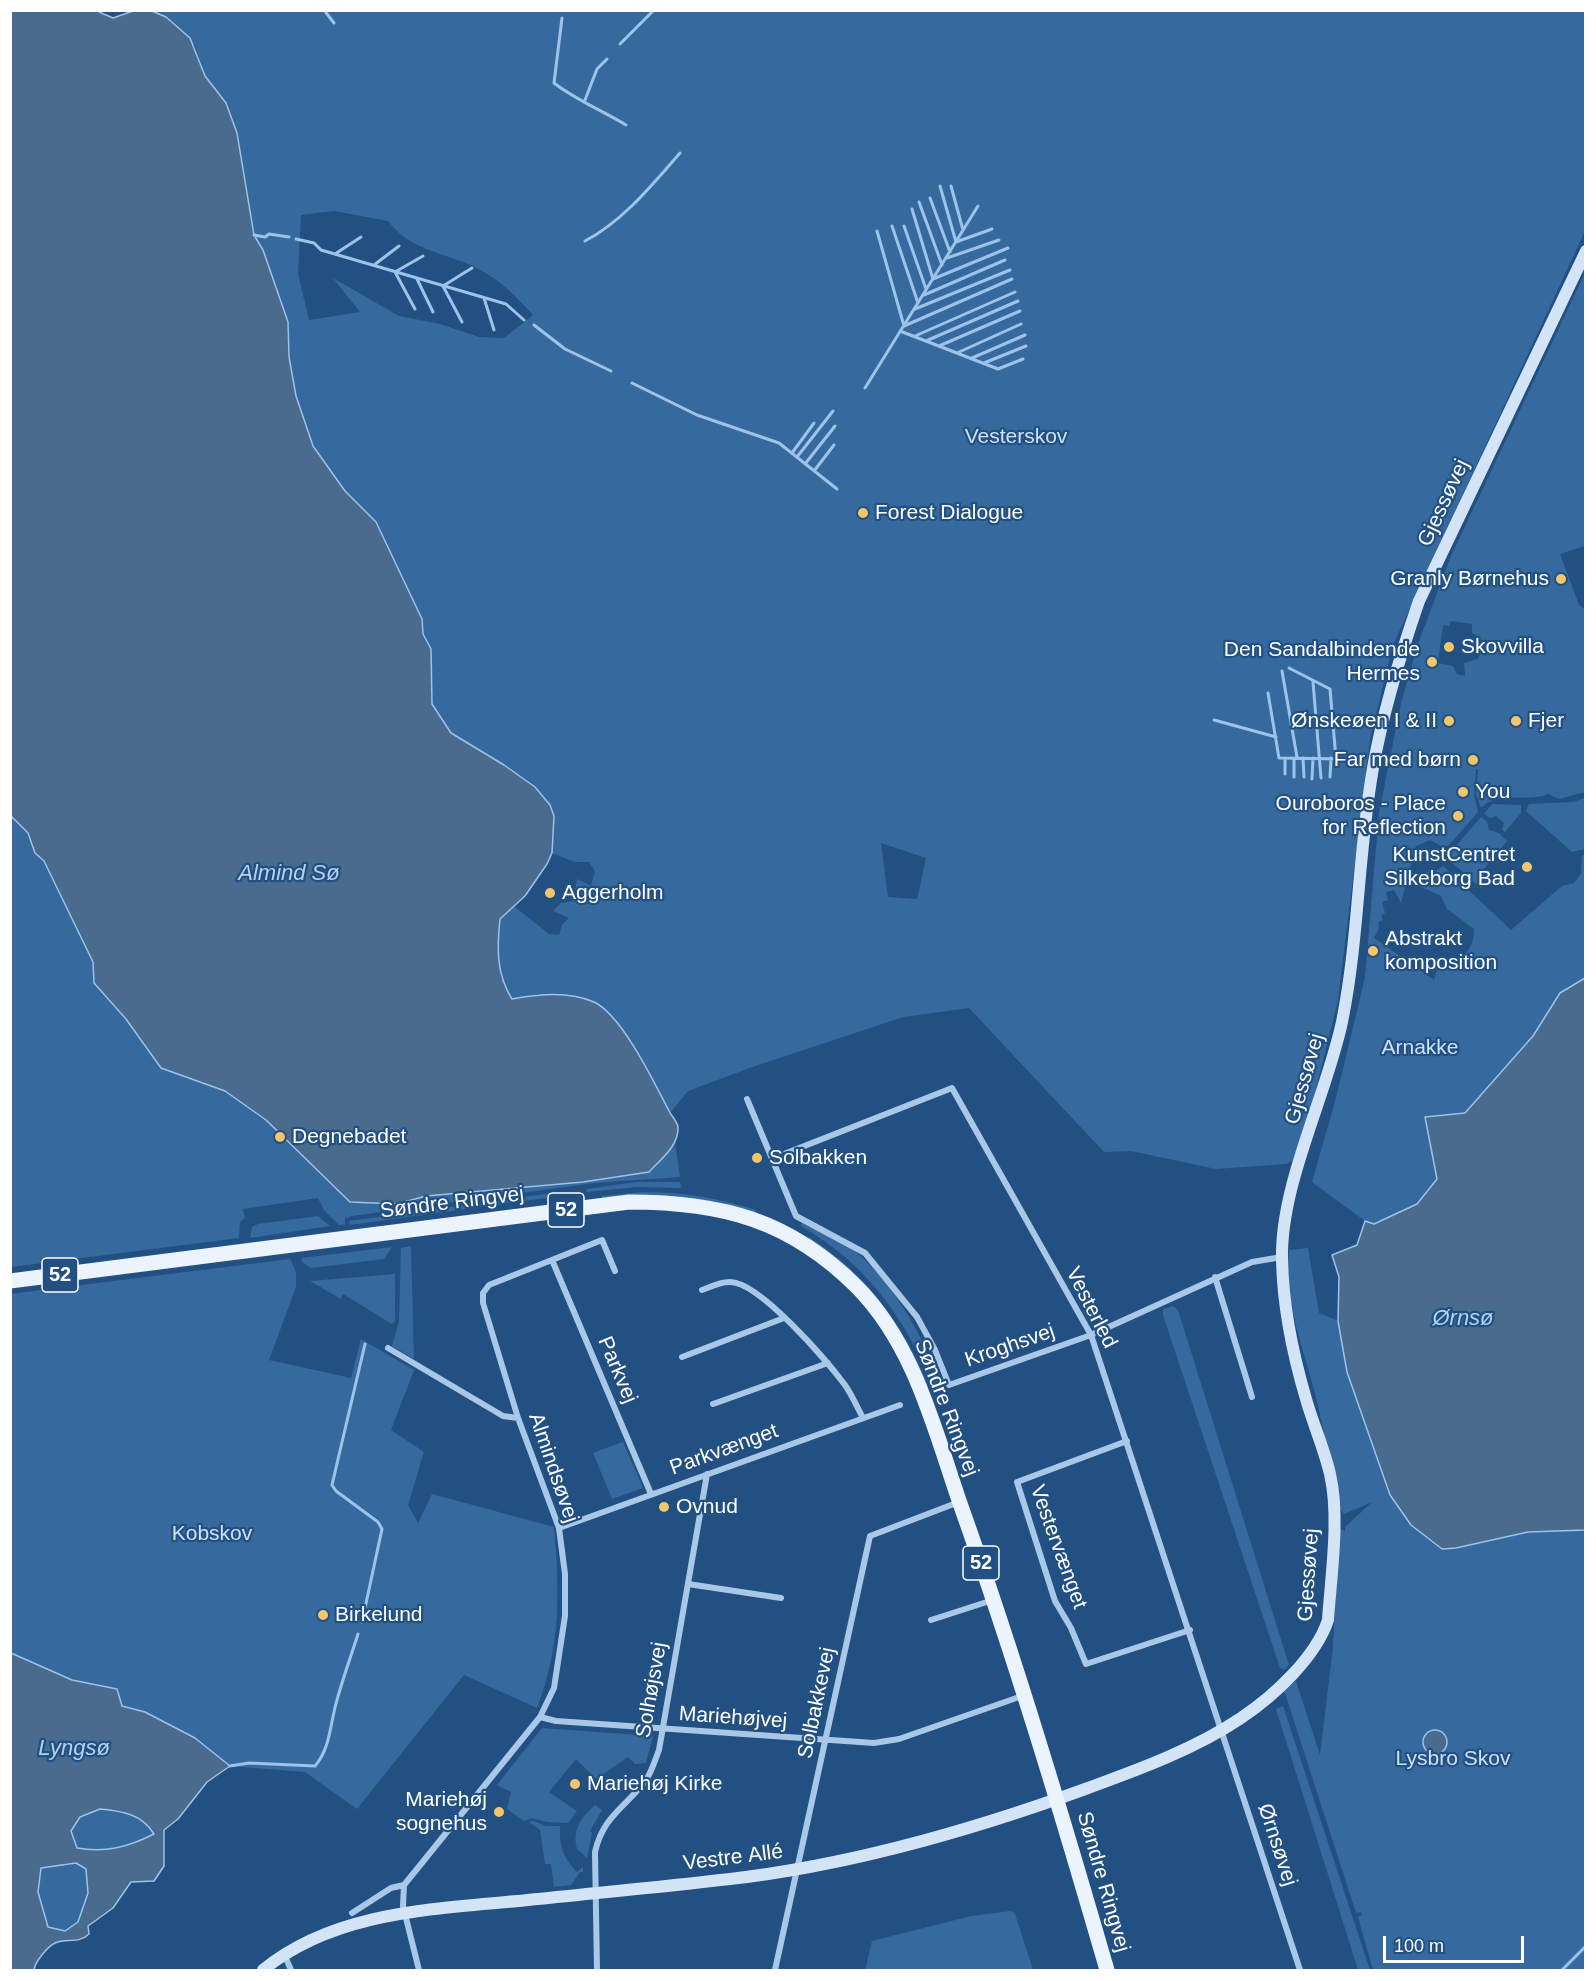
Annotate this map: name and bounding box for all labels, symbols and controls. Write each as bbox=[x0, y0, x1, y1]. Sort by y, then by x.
park label: Vesterskov bbox=[965, 424, 1067, 450]
street label: Gjessøvej bbox=[1413, 455, 1475, 551]
place label: Forest Dialogue bbox=[875, 500, 1023, 526]
marker: Forest Dialogue bbox=[856, 506, 870, 520]
place label: Granly Børnehus bbox=[1390, 566, 1549, 592]
marker: Granly Børnehus bbox=[1554, 572, 1568, 586]
place label: Skovvilla bbox=[1461, 634, 1544, 660]
place label: Den Sandalbindende Hermes bbox=[1224, 637, 1420, 687]
marker: Skovvilla bbox=[1442, 640, 1456, 654]
marker: Den Sandalbindende Hermes bbox=[1425, 655, 1439, 669]
place label: Ønskeøen I & II bbox=[1291, 708, 1437, 734]
place label: Fjer bbox=[1528, 708, 1564, 734]
marker: Ønskeøen I & II bbox=[1442, 714, 1456, 728]
marker: Fjer bbox=[1509, 714, 1523, 728]
place label: Far med børn bbox=[1334, 747, 1461, 773]
marker: Far med børn bbox=[1466, 753, 1480, 767]
place label: You bbox=[1475, 779, 1510, 805]
marker: You bbox=[1456, 785, 1470, 799]
place label: Ouroboros - Place for Reflection bbox=[1276, 791, 1446, 841]
marker: Ouroboros - Place for Reflection bbox=[1451, 809, 1465, 823]
place label: KunstCentret Silkeborg Bad bbox=[1384, 842, 1515, 892]
marker: KunstCentret Silkeborg Bad bbox=[1520, 860, 1534, 874]
water label: Almind Sø bbox=[238, 861, 340, 887]
place label: Aggerholm bbox=[562, 880, 664, 906]
marker: Aggerholm bbox=[543, 886, 557, 900]
place label: Abstrakt komposition bbox=[1385, 926, 1497, 976]
marker: Abstrakt komposition bbox=[1366, 944, 1380, 958]
street label: Gjessøvej bbox=[1280, 1031, 1330, 1127]
park label: Arnakke bbox=[1381, 1035, 1459, 1061]
place label: Degnebadet bbox=[292, 1124, 406, 1150]
marker: Degnebadet bbox=[273, 1130, 287, 1144]
place label: Solbakken bbox=[769, 1145, 867, 1171]
marker: Solbakken bbox=[750, 1151, 764, 1165]
street label: Søndre Ringvej bbox=[379, 1182, 525, 1224]
road number: 52 bbox=[548, 1193, 584, 1227]
road number: 52 bbox=[42, 1258, 78, 1292]
street label: Vesterled bbox=[1060, 1263, 1122, 1353]
water label: Ørnsø bbox=[1432, 1306, 1494, 1332]
street label: Kroghsvej bbox=[962, 1319, 1058, 1373]
street label: Parkvej bbox=[592, 1333, 642, 1407]
street label: Søndre Ringvej bbox=[908, 1336, 984, 1480]
street label: Almindsøvej bbox=[522, 1410, 584, 1526]
street label: Parkvænget bbox=[666, 1419, 782, 1481]
street label: Vestervænget bbox=[1024, 1482, 1092, 1612]
place label: Ovnud bbox=[676, 1494, 738, 1520]
marker: Ovnud bbox=[657, 1500, 671, 1514]
park label: Kobskov bbox=[172, 1521, 252, 1547]
street label: Gjessøvej bbox=[1293, 1528, 1325, 1622]
road number: 52 bbox=[963, 1546, 999, 1580]
place label: Birkelund bbox=[335, 1602, 423, 1628]
marker: Birkelund bbox=[316, 1608, 330, 1622]
street label: Solhøjsvej bbox=[631, 1640, 673, 1740]
street label: Solbakkevej bbox=[793, 1645, 841, 1761]
street label: Mariehøjvej bbox=[678, 1702, 788, 1734]
water label: Lyngsø bbox=[38, 1736, 110, 1762]
park label: Lysbro Skov bbox=[1396, 1746, 1510, 1772]
place label: Mariehøj Kirke bbox=[587, 1771, 722, 1797]
marker: Mariehøj Kirke bbox=[568, 1777, 582, 1791]
place label: Mariehøj sognehus bbox=[396, 1787, 487, 1837]
street label: Ørnsøvej bbox=[1252, 1801, 1302, 1889]
marker: Mariehøj sognehus bbox=[492, 1805, 506, 1819]
street label: Søndre Ringvej bbox=[1071, 1809, 1135, 1955]
street label: Vestre Allé bbox=[682, 1839, 784, 1877]
scale bar bbox=[1386, 1924, 1527, 1962]
text: 100 m bbox=[1394, 1936, 1444, 1956]

